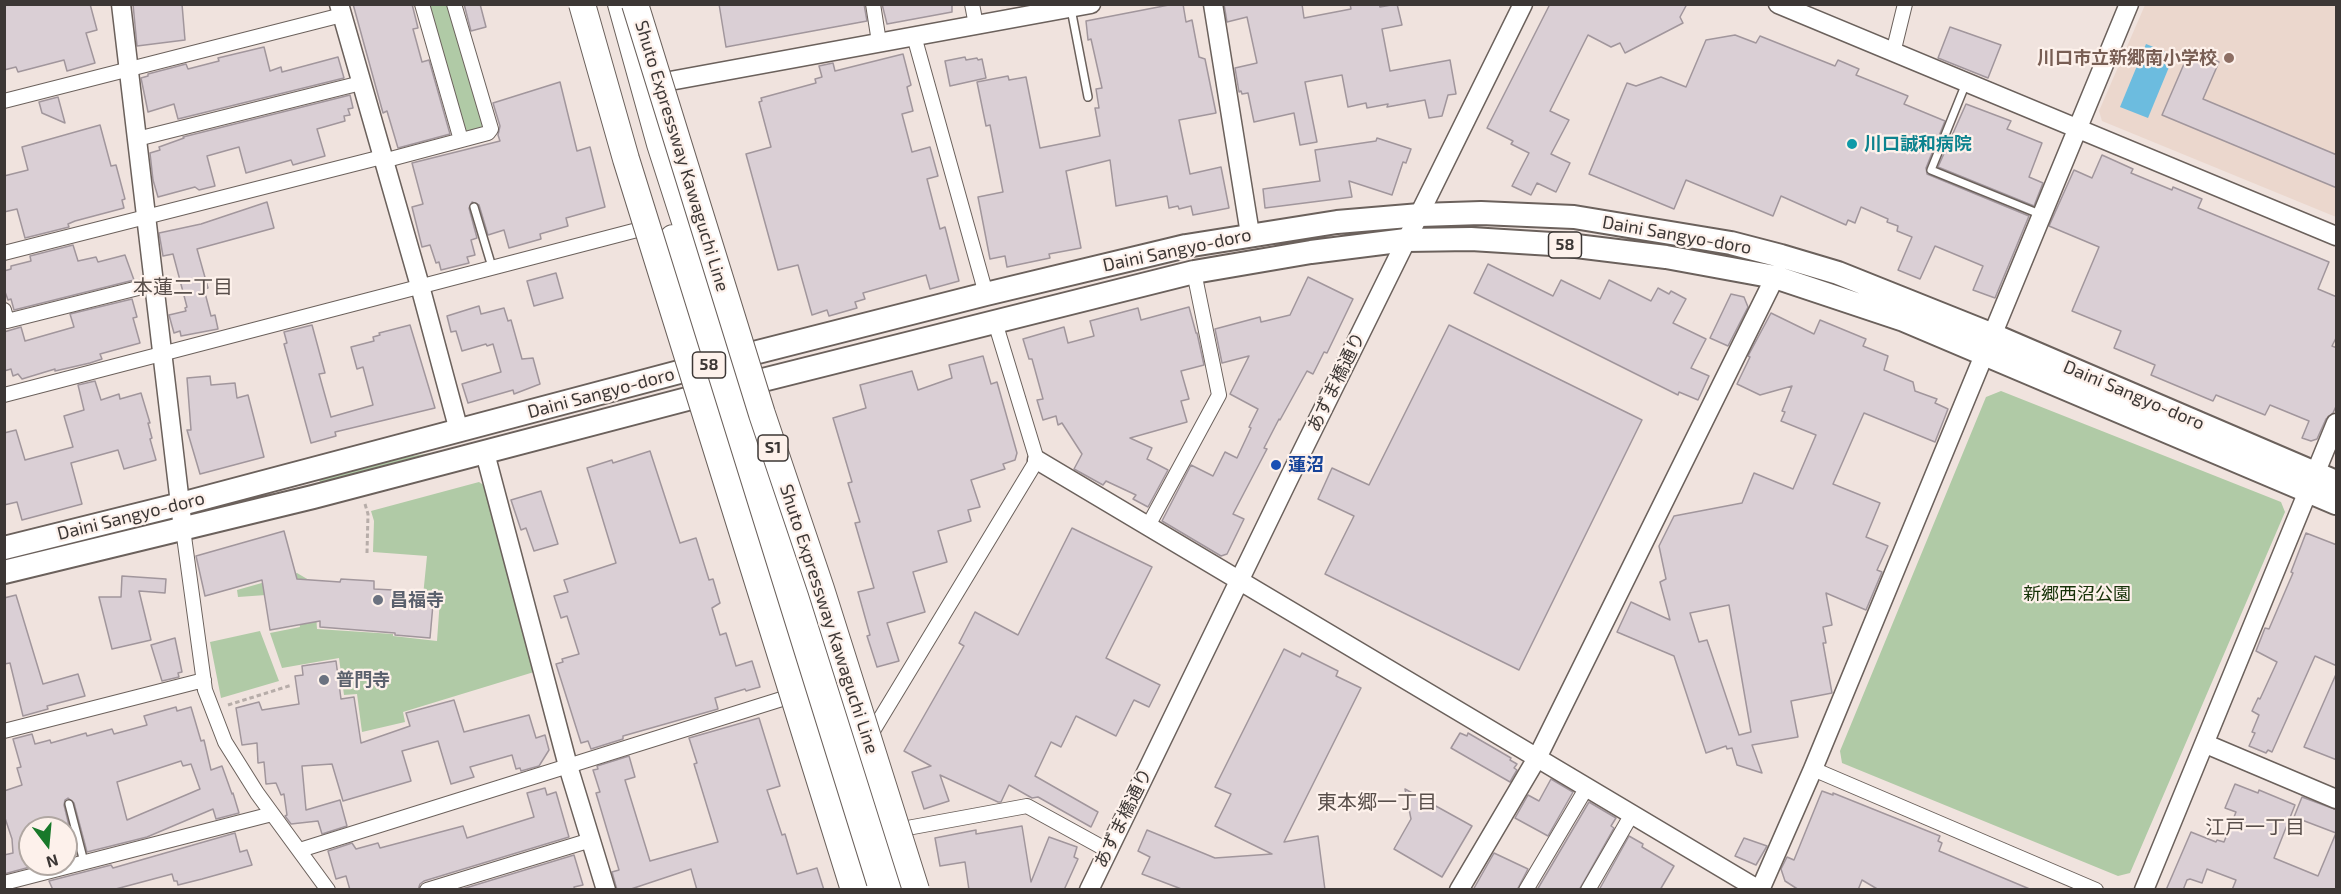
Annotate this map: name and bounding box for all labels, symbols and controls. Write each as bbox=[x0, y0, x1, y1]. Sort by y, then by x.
street label: Shuto Expressway Kawaguchi Line bbox=[630, 18, 734, 294]
place label: 川口市立新郷南小学校 bbox=[2037, 47, 2217, 69]
marker: 川口市立新郷南小学校 bbox=[2222, 51, 2236, 65]
place label: 川口誠和病院 bbox=[1864, 133, 1972, 155]
marker: 川口誠和病院 bbox=[1845, 137, 1859, 151]
street label: Daini Sangyo-doro bbox=[1601, 211, 1753, 259]
street label: Daini Sangyo-doro bbox=[1101, 224, 1253, 276]
road number: 58 bbox=[1548, 232, 1582, 258]
district label: 本蓮二丁目 bbox=[133, 275, 233, 299]
street label: あずま橋通り bbox=[1303, 329, 1369, 435]
road number: 58 bbox=[692, 352, 726, 378]
street label: Daini Sangyo-doro bbox=[2060, 356, 2208, 434]
street label: Daini Sangyo-doro bbox=[525, 363, 677, 423]
road number: S1 bbox=[758, 435, 788, 461]
place label: 蓮沼 bbox=[1288, 454, 1324, 476]
marker: 蓮沼 bbox=[1269, 458, 1283, 472]
street label: Shuto Expressway Kawaguchi Line bbox=[775, 482, 883, 756]
street label: Daini Sangyo-doro bbox=[55, 487, 207, 545]
park label: 新郷西沼公園 bbox=[2023, 583, 2131, 605]
place label: 昌福寺 bbox=[390, 589, 444, 611]
marker: 昌福寺 bbox=[371, 593, 385, 607]
place label: 普門寺 bbox=[336, 669, 390, 691]
marker: 普門寺 bbox=[317, 673, 331, 687]
street label: あずま橋通り bbox=[1090, 765, 1156, 871]
district label: 東本郷一丁目 bbox=[1317, 790, 1437, 814]
district label: 江戸一丁目 bbox=[2205, 815, 2305, 839]
north arrow bbox=[18, 816, 78, 876]
text: N bbox=[44, 851, 61, 873]

